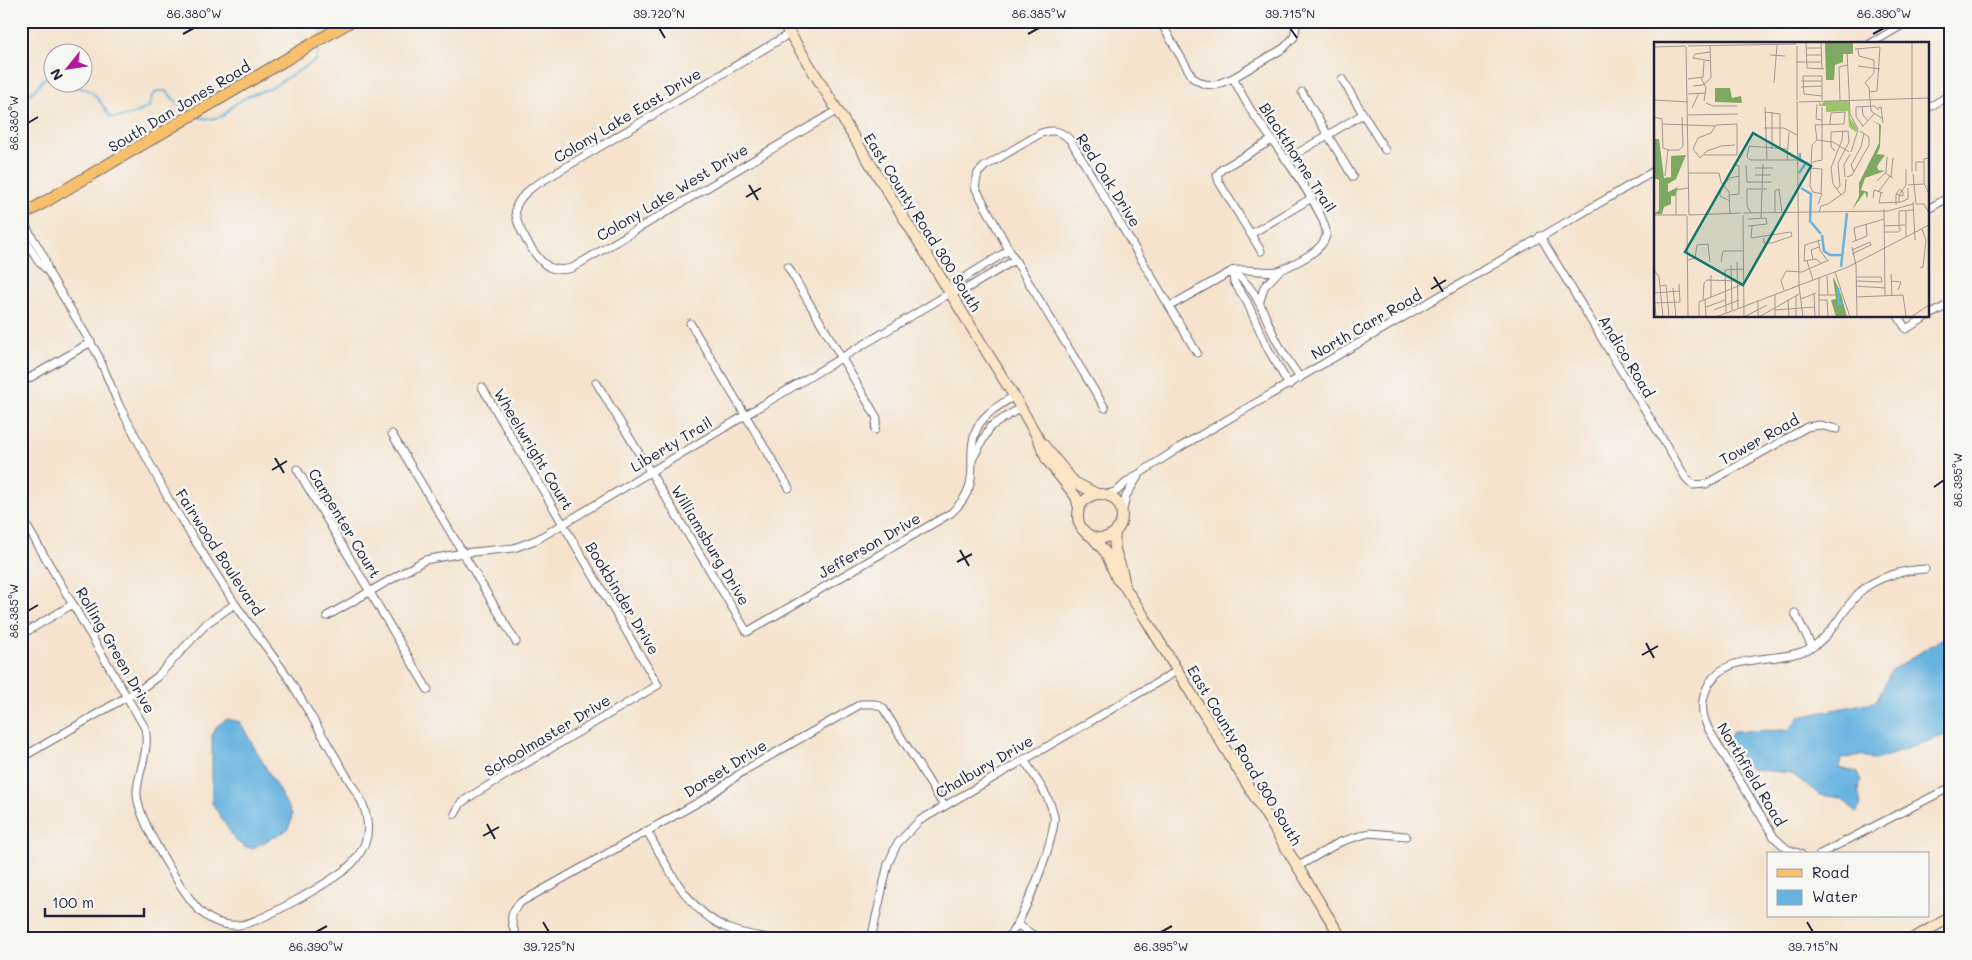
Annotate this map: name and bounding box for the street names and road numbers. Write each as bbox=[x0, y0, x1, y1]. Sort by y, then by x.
street label: South Dan Jones Road bbox=[104, 56, 254, 156]
street label: Colony Lake East Drive bbox=[550, 63, 704, 167]
street label: Blackthorne Trail bbox=[1255, 98, 1341, 216]
street label: East County Road 300 South bbox=[860, 129, 986, 315]
street label: Red Oak Drive bbox=[1072, 129, 1146, 231]
street label: Colony Lake West Drive bbox=[593, 139, 751, 245]
street label: North Carr Road bbox=[1307, 284, 1425, 364]
street label: Andico Road bbox=[1595, 311, 1659, 401]
street label: Wheelwright Court bbox=[490, 385, 578, 513]
street label: Tower Road bbox=[1716, 409, 1802, 469]
street label: Liberty Trail bbox=[627, 412, 715, 476]
street label: Carpenter Court bbox=[304, 464, 386, 582]
street label: Williamsburg Drive bbox=[667, 481, 755, 609]
street label: Fairwood Boulevard bbox=[171, 485, 269, 619]
street label: Jefferson Drive bbox=[814, 508, 924, 582]
street label: Bookbinder Drive bbox=[581, 538, 665, 658]
street label: Rolling Green Drive bbox=[72, 583, 160, 717]
street label: East County Road 300 South bbox=[1183, 661, 1307, 849]
street label: Schoolmaster Drive bbox=[480, 689, 614, 781]
street label: Northfield Road bbox=[1713, 718, 1791, 830]
street label: Chalbury Drive bbox=[931, 730, 1037, 802]
street label: Dorset Drive bbox=[680, 735, 770, 801]

